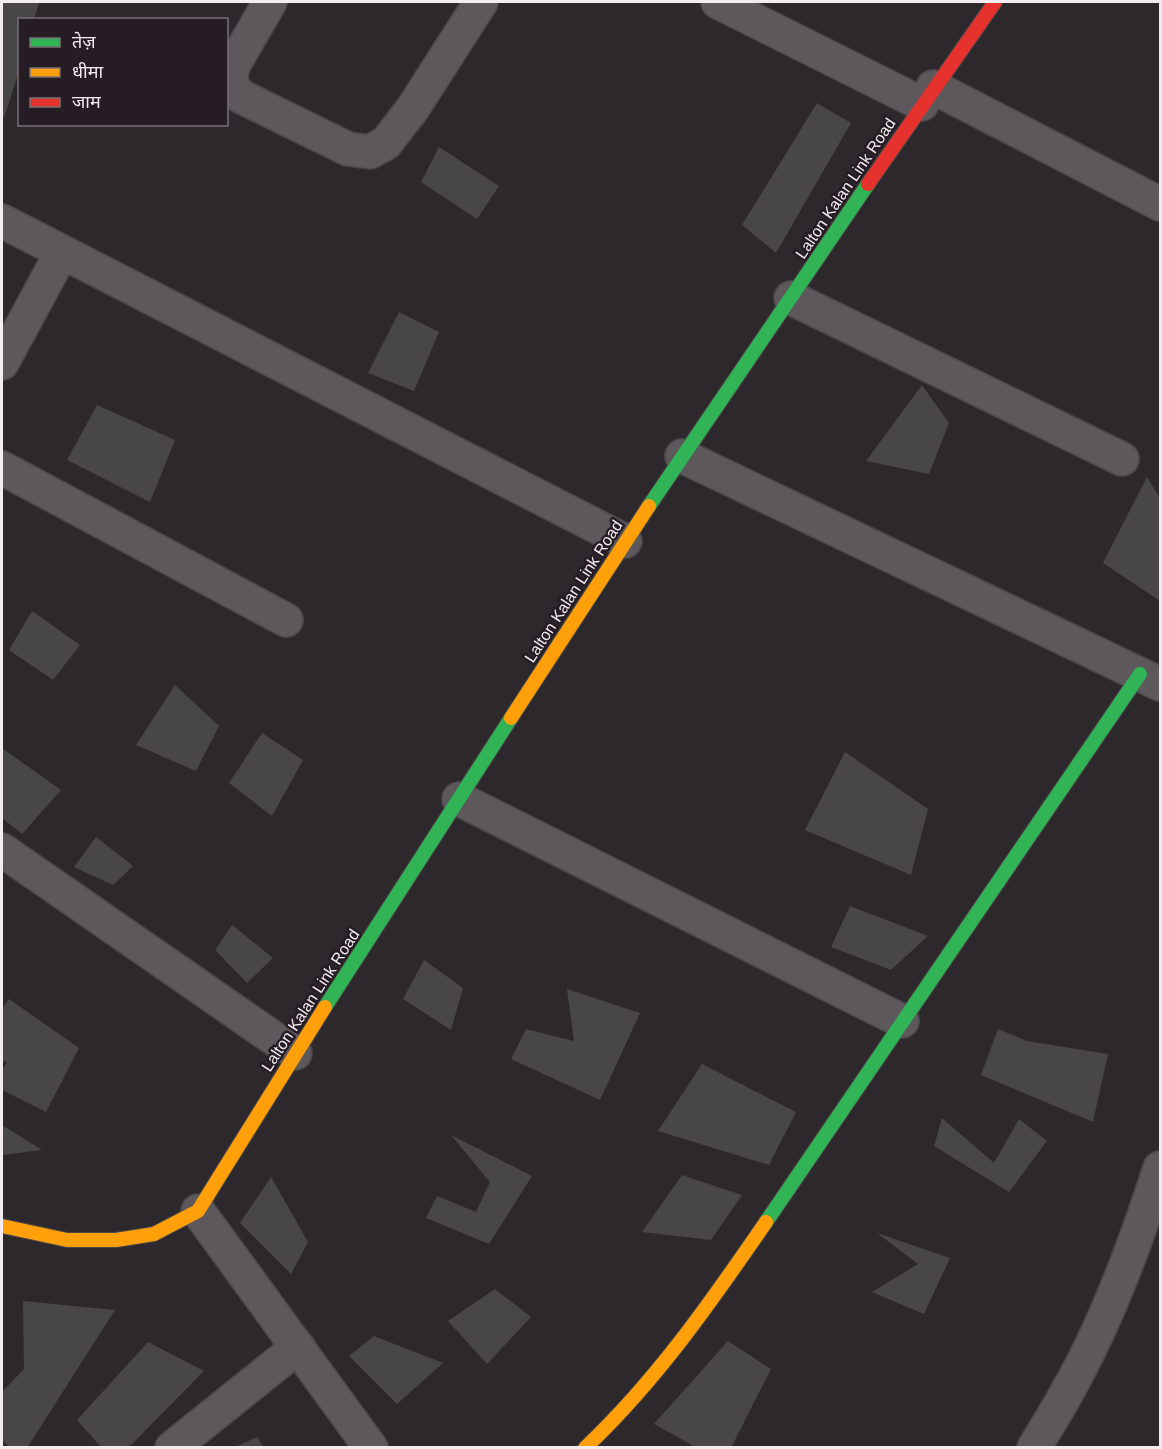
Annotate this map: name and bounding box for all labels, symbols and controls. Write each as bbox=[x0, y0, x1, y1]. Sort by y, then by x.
legend bbox=[18, 18, 228, 126]
text: तेज़ bbox=[72, 31, 96, 52]
text: धीमा bbox=[72, 62, 103, 82]
text: जाम bbox=[72, 92, 102, 112]
street label: Lalton Kalan Link Road bbox=[792, 115, 899, 262]
street label: Lalton Kalan Link Road bbox=[521, 517, 626, 665]
street label: Lalton Kalan Link Road bbox=[258, 926, 363, 1074]

